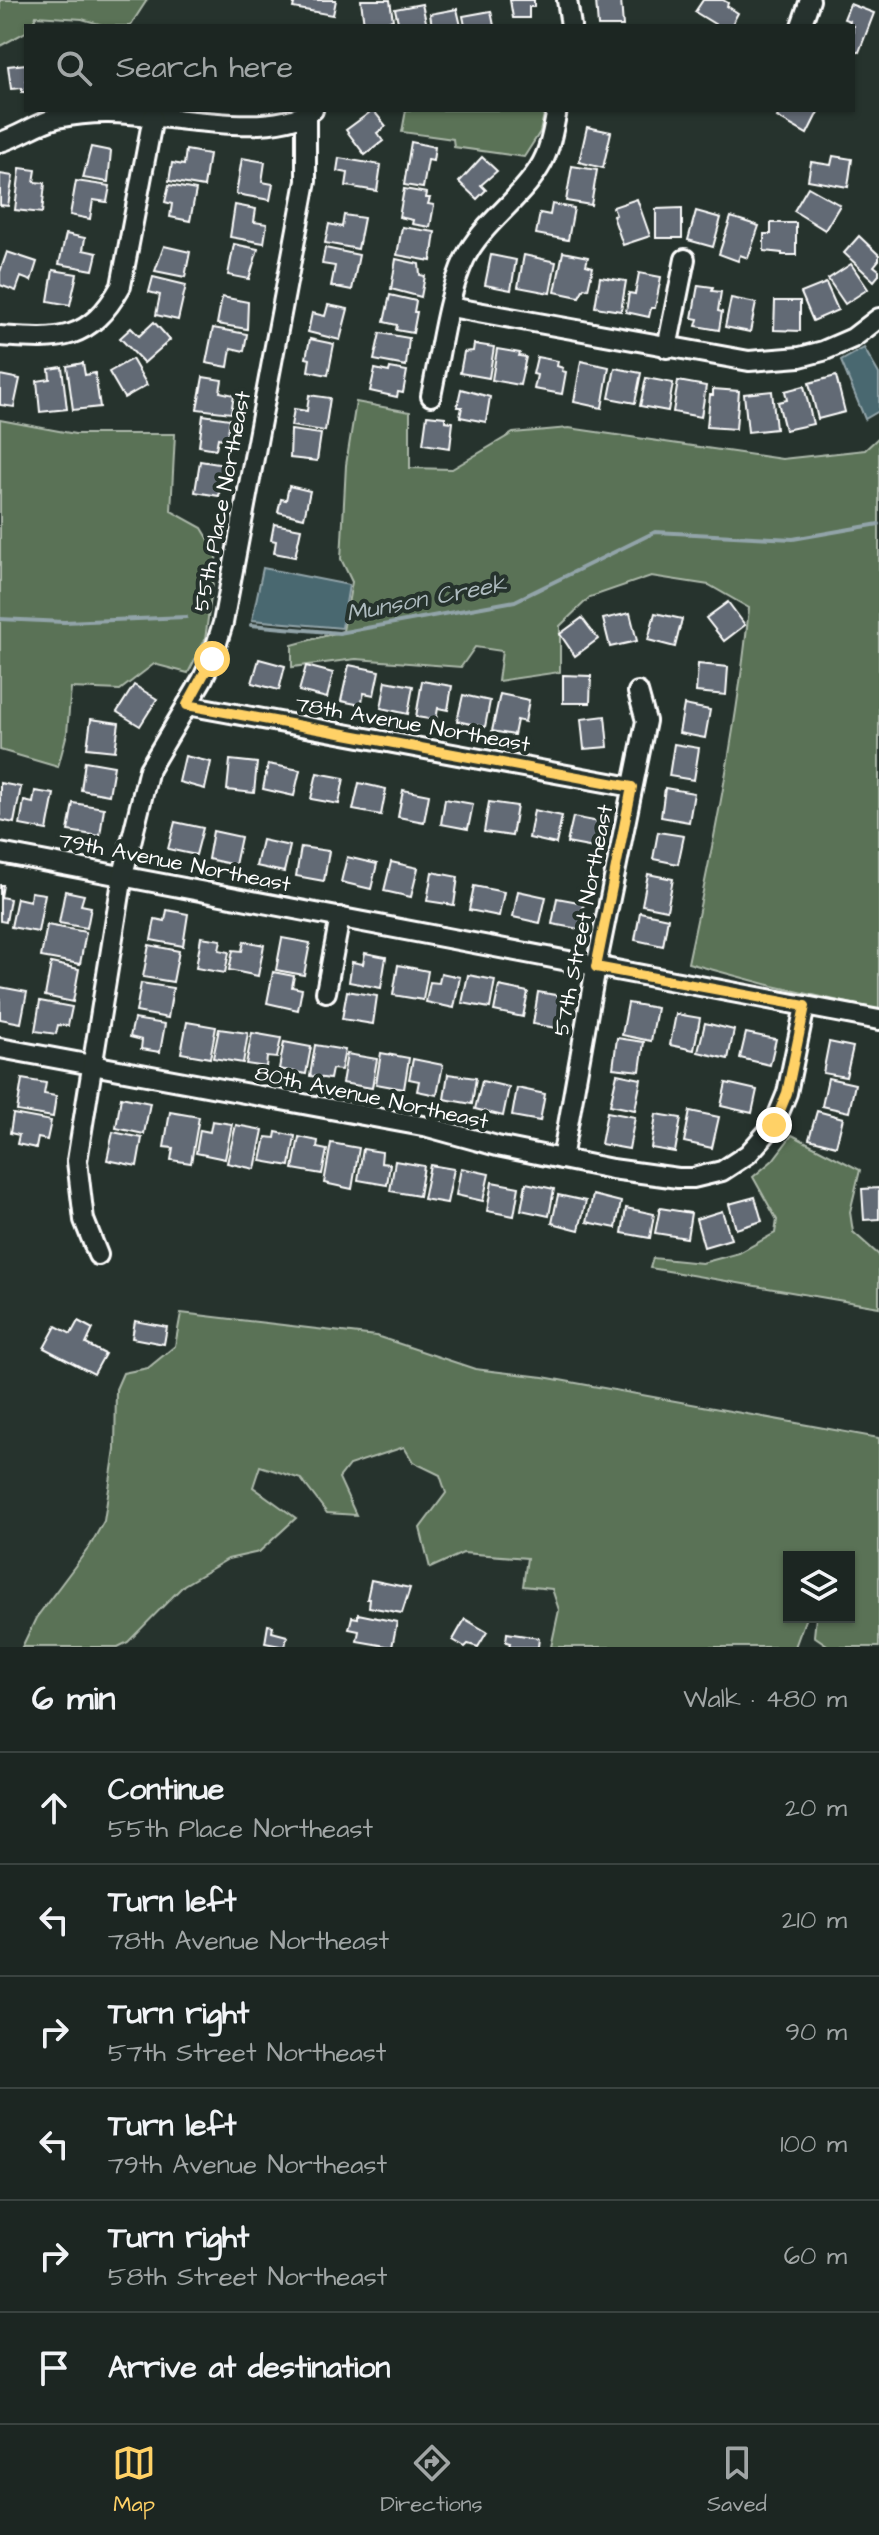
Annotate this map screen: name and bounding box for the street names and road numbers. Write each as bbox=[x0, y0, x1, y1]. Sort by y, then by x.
street label: 55th Place Northeast bbox=[186, 388, 259, 614]
street label: 78th Avenue Northeast bbox=[293, 689, 533, 760]
street label: 57th Street Northeast bbox=[546, 802, 621, 1039]
street label: 79th Avenue Northeast bbox=[56, 825, 294, 900]
street label: 80th Avenue Northeast bbox=[252, 1058, 491, 1137]

